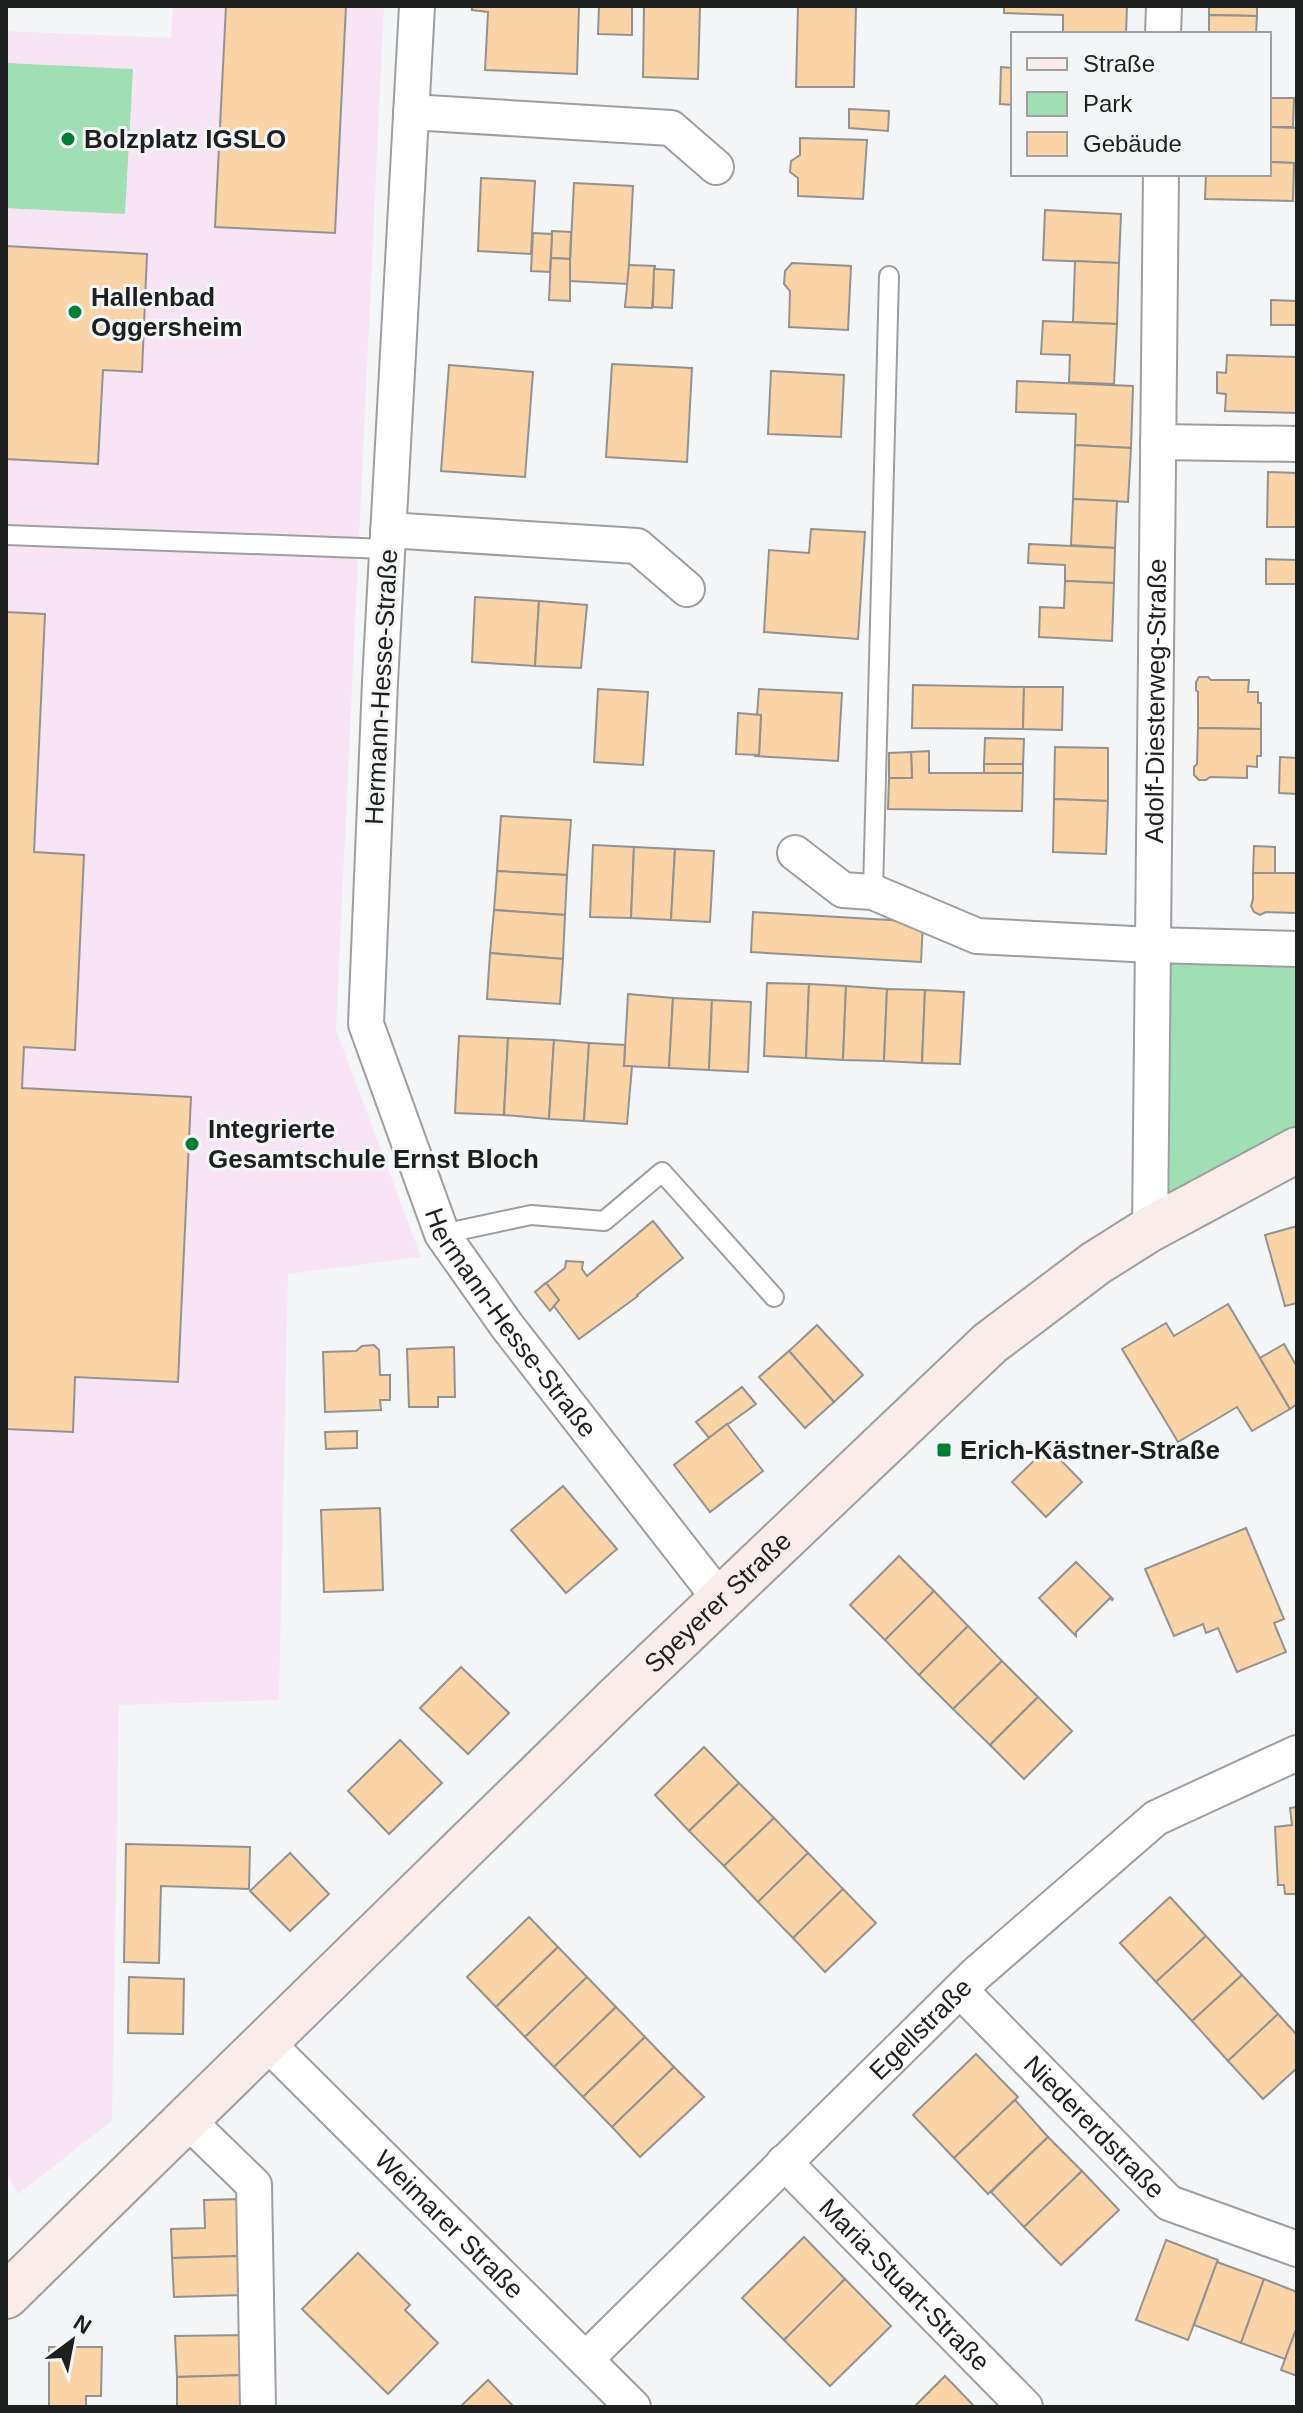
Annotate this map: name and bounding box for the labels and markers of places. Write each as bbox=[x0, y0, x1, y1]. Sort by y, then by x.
place label: Bolzplatz IGSLO bbox=[84, 124, 286, 154]
marker: Bolzplatz IGSLO bbox=[59, 130, 77, 148]
place label: Hallenbad Oggersheim bbox=[91, 282, 243, 342]
marker: Hallenbad Oggersheim bbox=[66, 303, 84, 321]
place label: Integrierte Gesamtschule Ernst Bloch bbox=[208, 1114, 539, 1174]
marker: Integrierte Gesamtschule Ernst Bloch bbox=[183, 1135, 201, 1153]
place label: Erich-Kästner-Straße bbox=[960, 1435, 1220, 1465]
marker: Erich-Kästner-Straße bbox=[935, 1441, 953, 1459]

